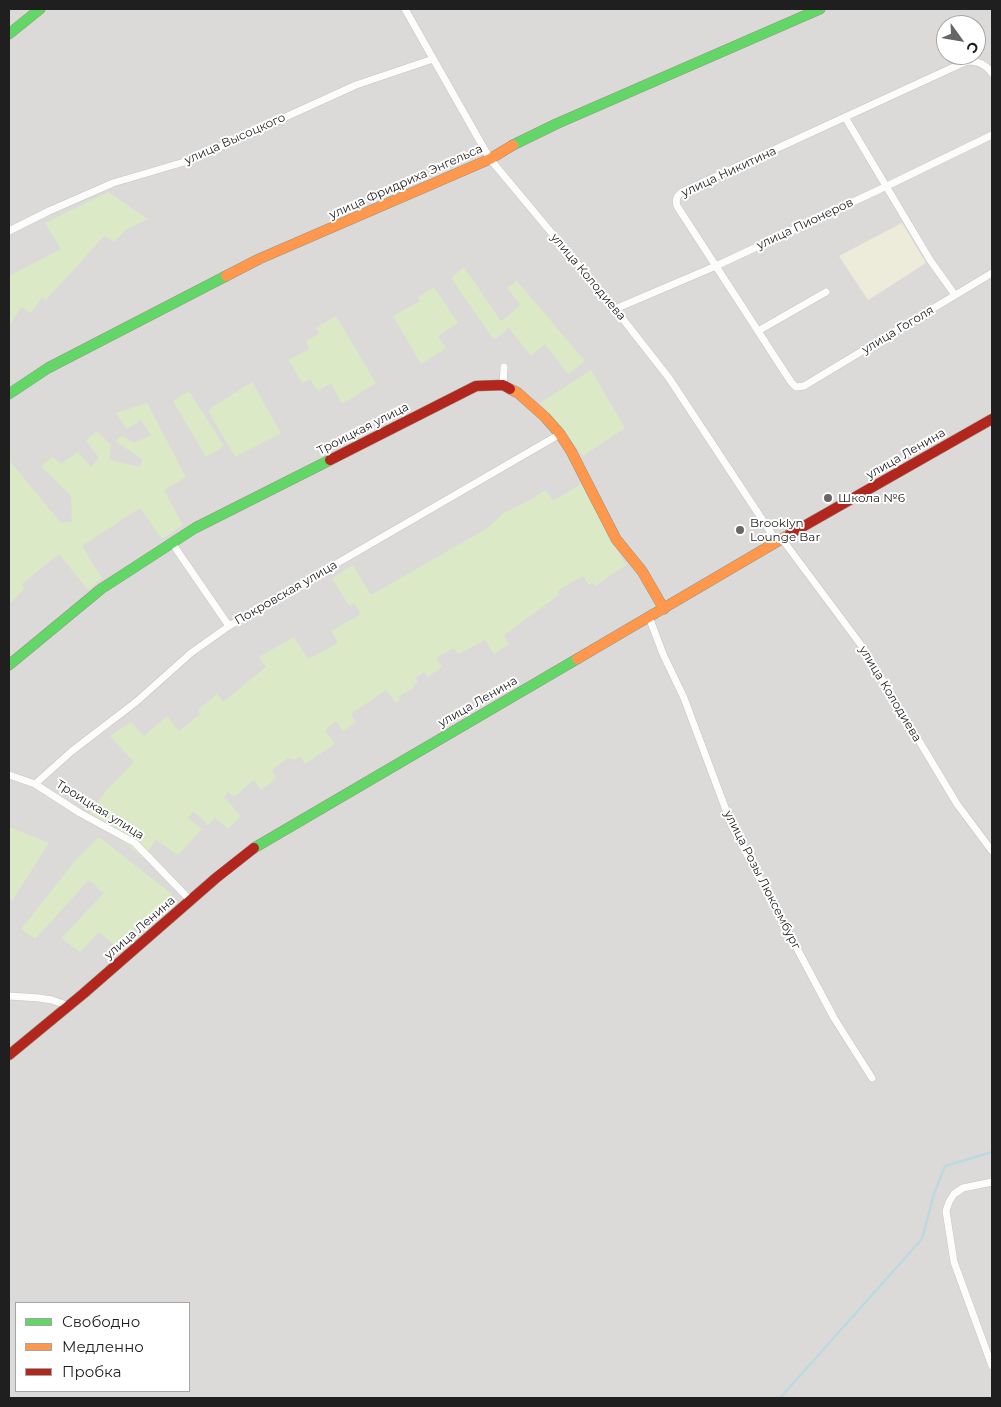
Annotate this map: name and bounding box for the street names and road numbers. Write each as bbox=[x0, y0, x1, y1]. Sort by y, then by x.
street label: улица Высоцкого bbox=[182, 110, 288, 168]
street label: улица Фридриха Энгельса bbox=[327, 142, 485, 222]
street label: улица Никитина bbox=[679, 144, 779, 200]
street label: улица Пионеров bbox=[754, 195, 856, 253]
street label: улица Колодиева bbox=[547, 231, 629, 323]
street label: улица Гоголя bbox=[859, 303, 937, 357]
street label: Троицкая улица bbox=[315, 400, 411, 458]
street label: улица Ленина bbox=[864, 426, 948, 482]
street label: Покровская улица bbox=[232, 558, 340, 628]
street label: улица Колодиева bbox=[856, 643, 924, 745]
street label: улица Ленина bbox=[436, 674, 520, 730]
street label: Троицкая улица bbox=[53, 777, 147, 843]
street label: улица Розы Люксембург bbox=[721, 808, 803, 952]
street label: улица Ленина bbox=[102, 893, 178, 963]

